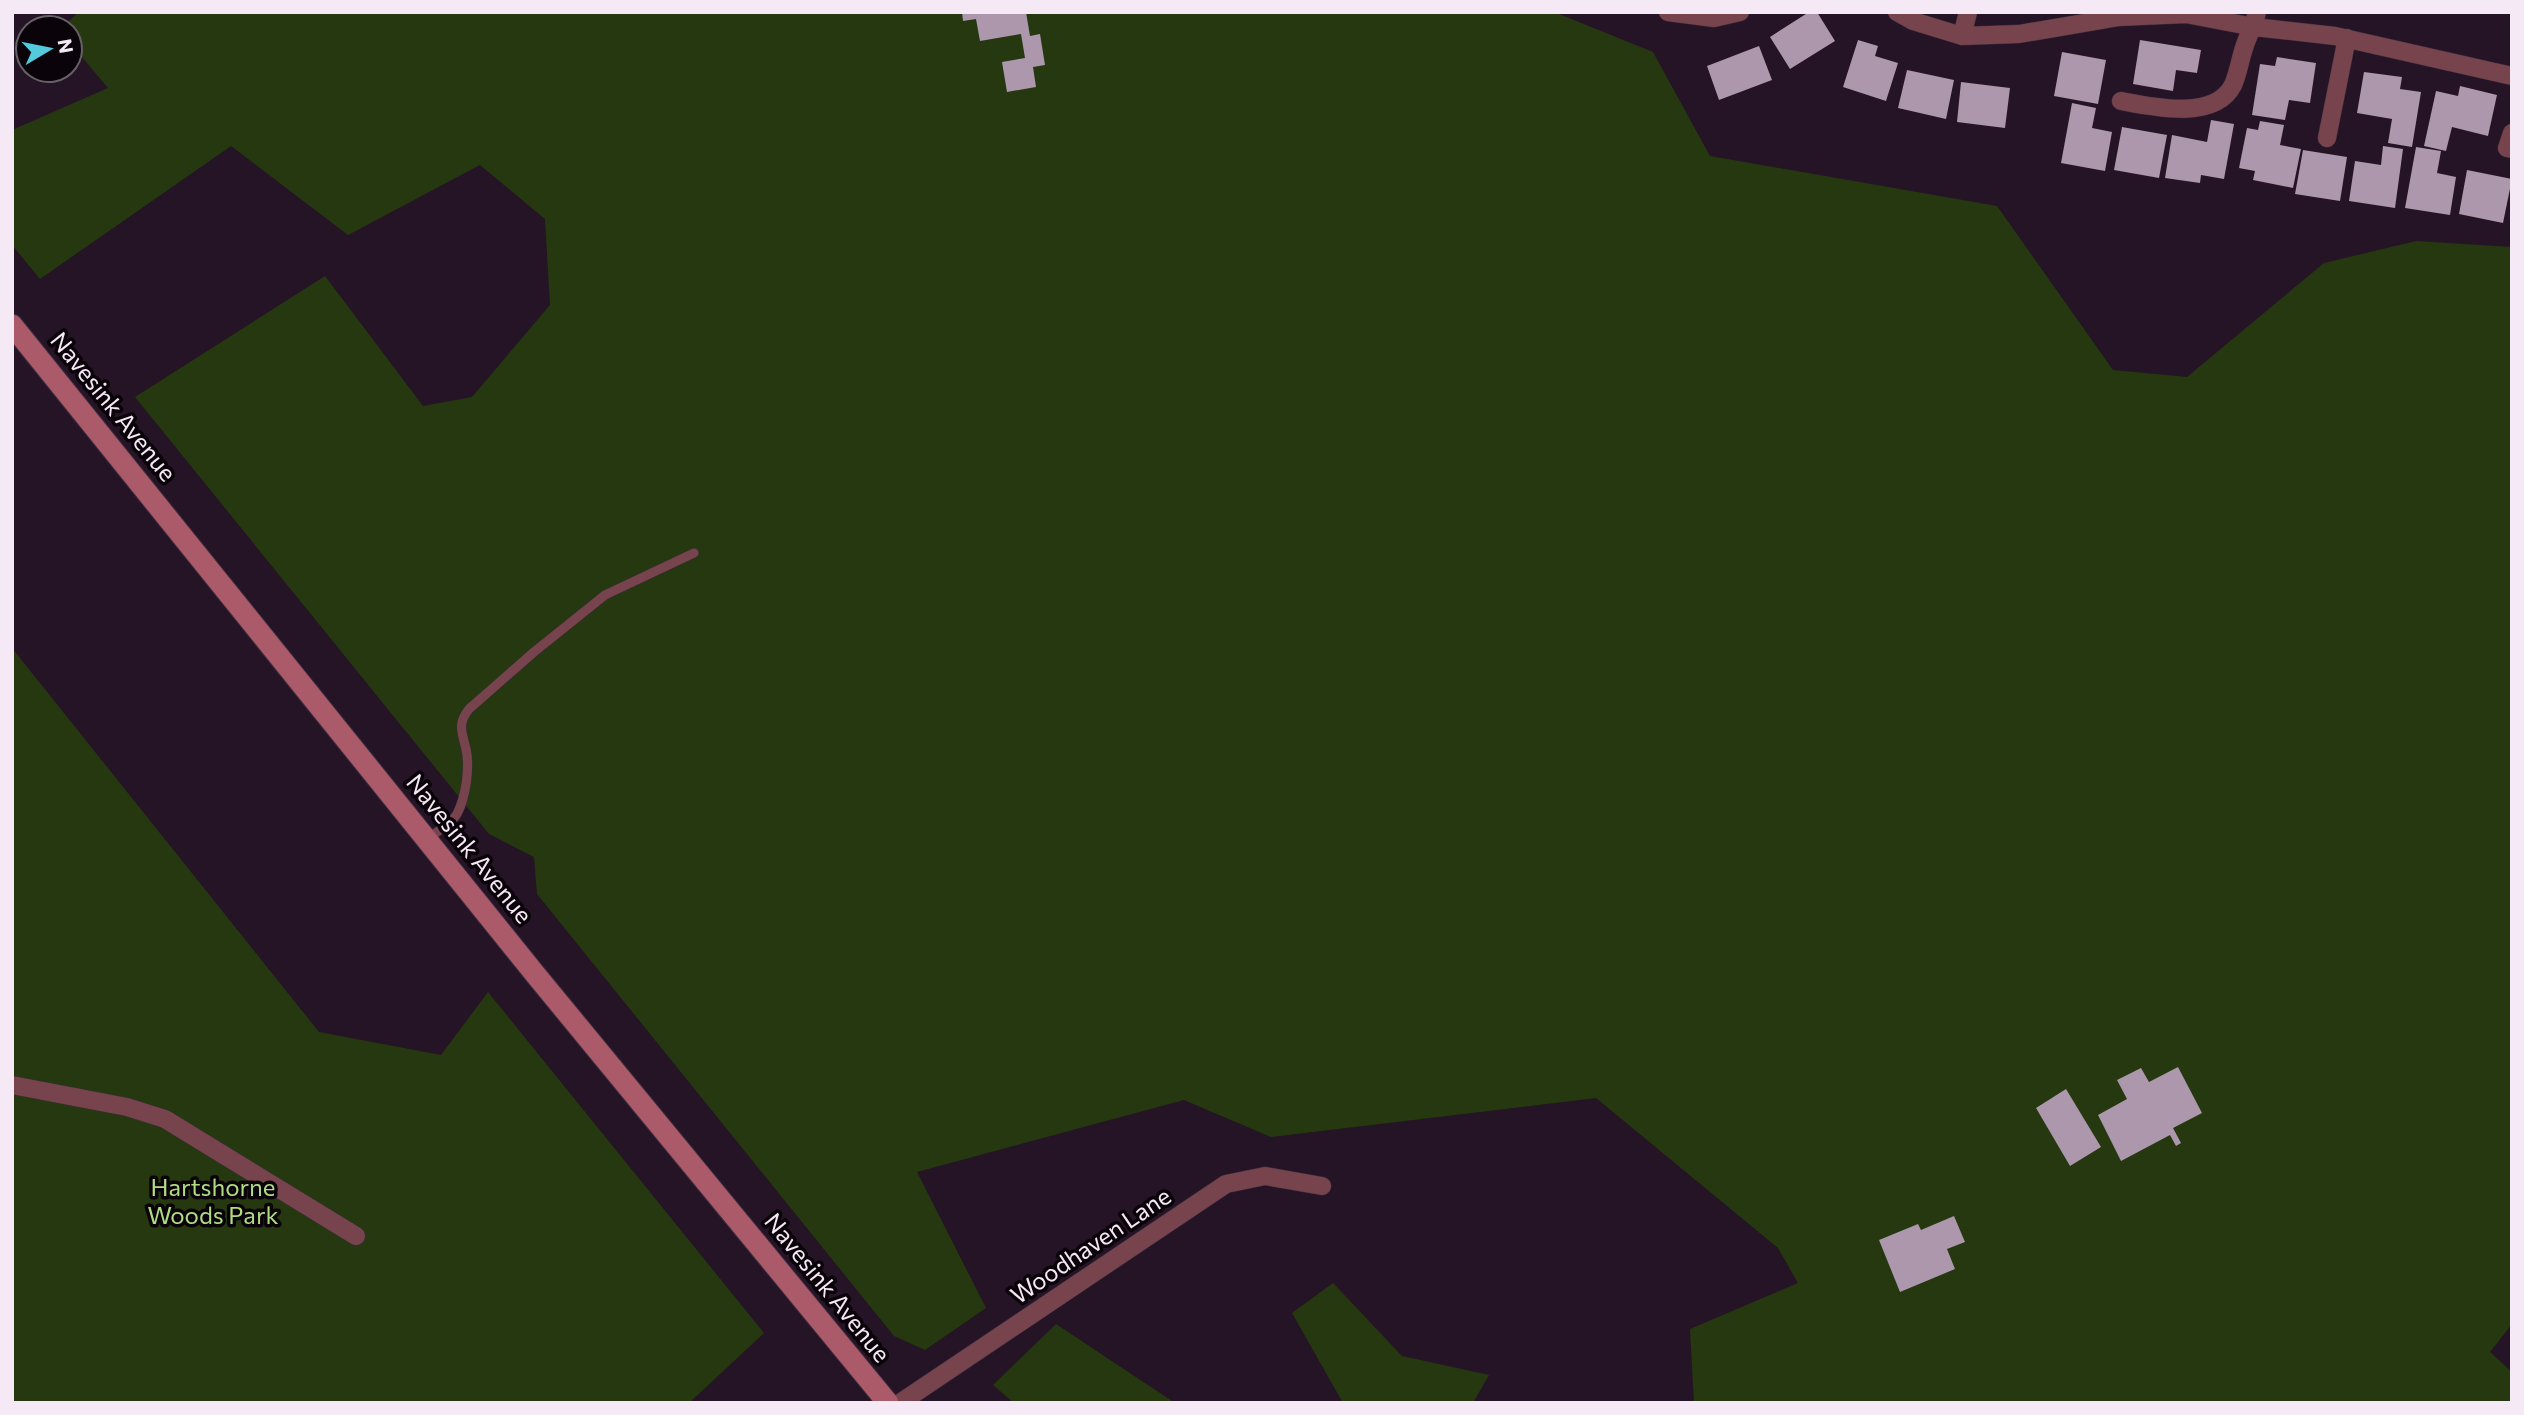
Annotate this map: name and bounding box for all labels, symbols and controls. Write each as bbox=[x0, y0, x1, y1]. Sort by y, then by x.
north arrow bbox=[14, 14, 84, 84]
text: N bbox=[54, 37, 79, 55]
street label: Navesink Avenue bbox=[45, 326, 183, 486]
street label: Navesink Avenue bbox=[401, 768, 539, 928]
park label: Hartshorne Woods Park bbox=[147, 1172, 279, 1229]
street label: Woodhaven Lane bbox=[1005, 1180, 1176, 1309]
street label: Navesink Avenue bbox=[759, 1207, 897, 1367]

